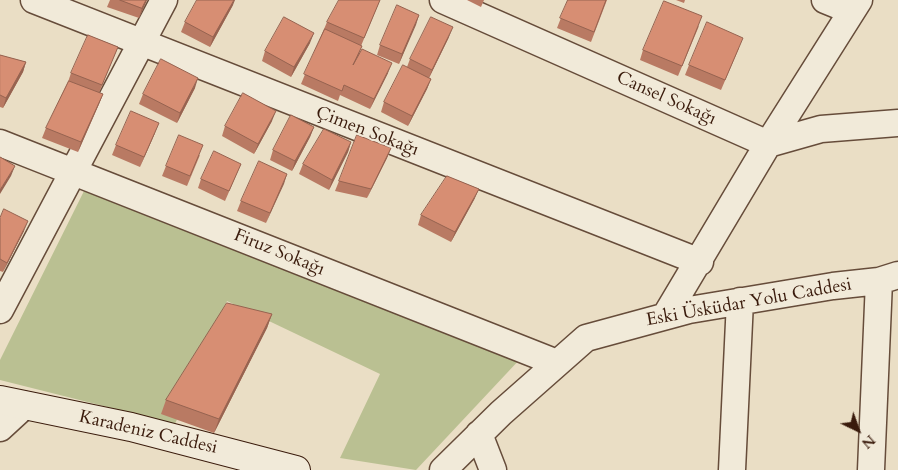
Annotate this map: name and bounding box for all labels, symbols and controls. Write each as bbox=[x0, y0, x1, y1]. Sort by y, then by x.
street label: Cansel Sokağı bbox=[613, 67, 719, 131]
street label: Çimen Sokağı bbox=[312, 102, 422, 162]
street label: Firuz Sokağı bbox=[230, 225, 328, 281]
street label: Eski Üsküdar Yolu Caddesi bbox=[645, 274, 853, 332]
north arrow bbox=[833, 405, 883, 455]
street label: Karadeniz Caddesi bbox=[77, 407, 219, 459]
text: N bbox=[857, 430, 879, 453]

